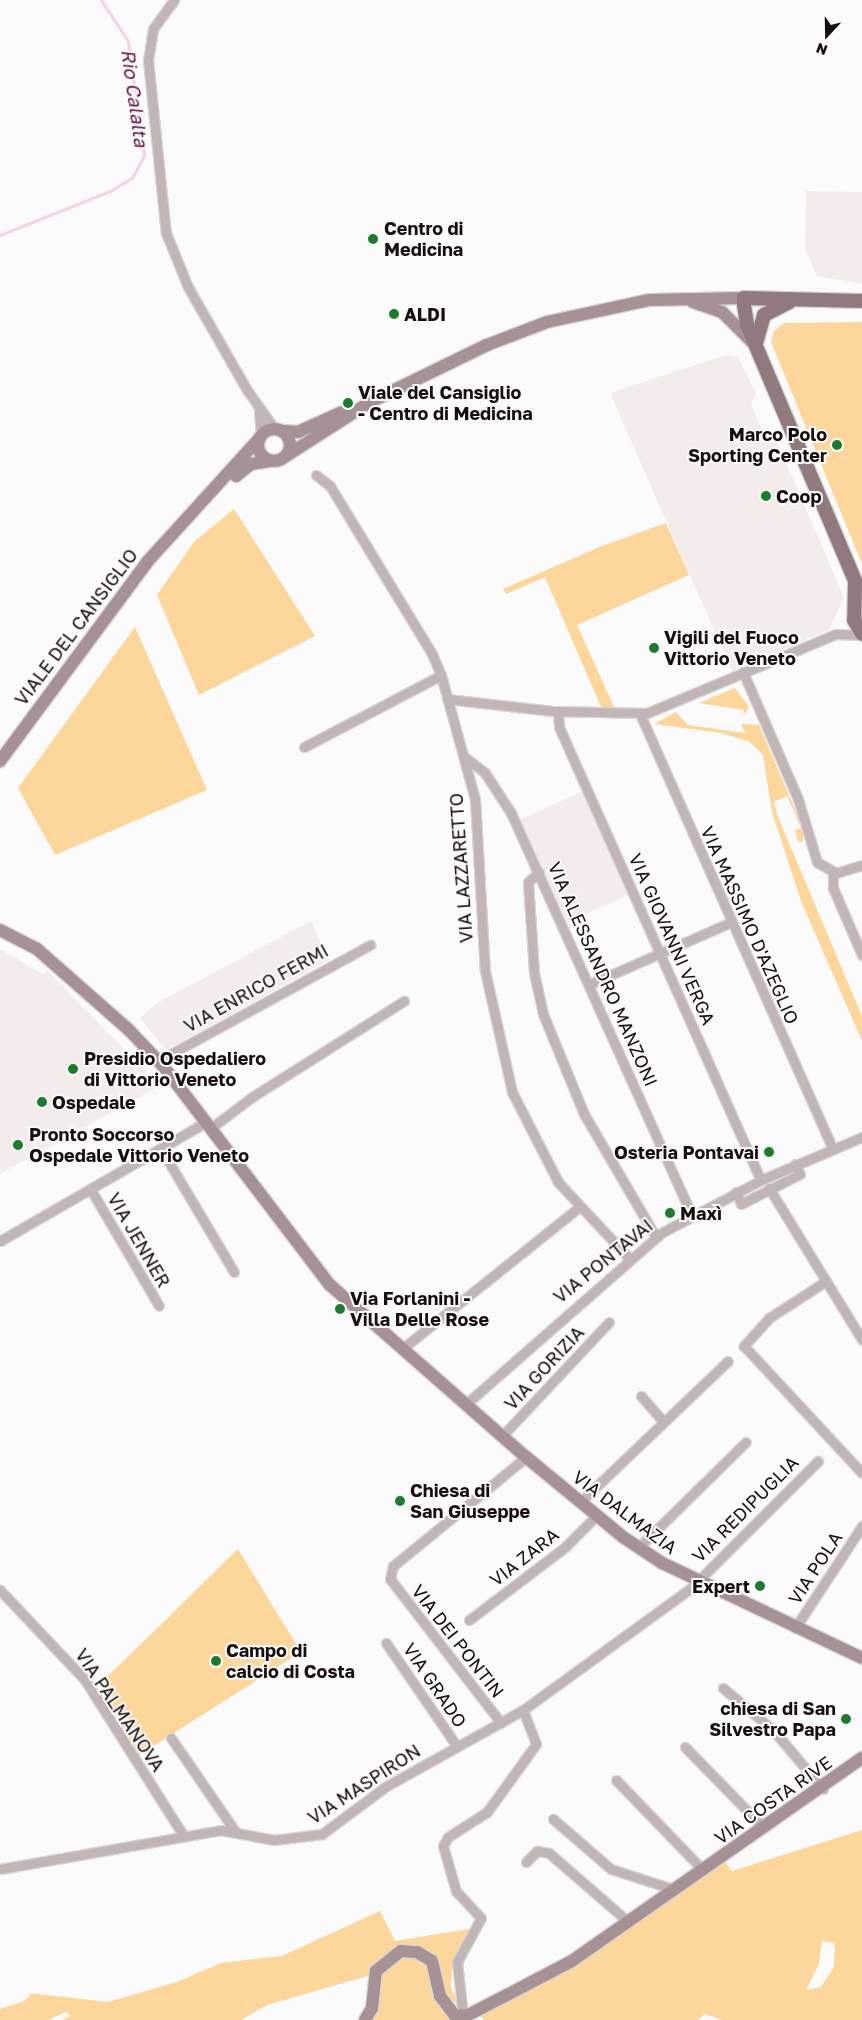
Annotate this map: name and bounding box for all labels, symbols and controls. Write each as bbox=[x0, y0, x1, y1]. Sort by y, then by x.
north arrow bbox=[802, 10, 852, 60]
text: N bbox=[813, 40, 829, 59]
water label: Rio Calalta bbox=[117, 48, 153, 148]
place label: Centro di Medicina bbox=[384, 218, 464, 260]
marker: Centro di Medicina bbox=[366, 232, 380, 246]
place label: ALDI bbox=[404, 303, 446, 325]
marker: ALDI bbox=[388, 308, 400, 320]
place label: Viale del Cansiglio - Centro di Medicina bbox=[358, 382, 533, 424]
marker: Viale del Cansiglio - Centro di Medicina bbox=[342, 397, 354, 409]
place label: Marco Polo Sporting Center bbox=[688, 424, 827, 466]
marker: Marco Polo Sporting Center bbox=[831, 439, 843, 451]
place label: Coop bbox=[776, 485, 821, 507]
marker: Coop bbox=[760, 490, 772, 502]
street label: VIALE DEL CANSIGLIO bbox=[10, 544, 142, 710]
place label: Vigili del Fuoco Vittorio Veneto bbox=[664, 627, 799, 670]
marker: Vigili del Fuoco Vittorio Veneto bbox=[648, 642, 660, 654]
street label: VIA LAZZARETTO bbox=[445, 792, 477, 944]
street label: VIA MASSIMO D'AZEGLIO bbox=[697, 823, 803, 1027]
street label: VIA GIOVANNI VERGA bbox=[624, 850, 720, 1028]
street label: VIA ALESSANDRO MANZONI bbox=[544, 858, 662, 1090]
street label: VIA ENRICO FERMI bbox=[180, 939, 332, 1037]
place label: Presidio Ospedaliero di Vittorio Veneto bbox=[84, 1048, 266, 1090]
marker: Presidio Ospedaliero di Vittorio Veneto bbox=[66, 1062, 80, 1076]
place label: Ospedale bbox=[52, 1091, 136, 1113]
marker: Ospedale bbox=[36, 1096, 48, 1108]
place label: Pronto Soccorso Ospedale Vittorio Veneto bbox=[29, 1124, 249, 1166]
marker: Pronto Soccorso Ospedale Vittorio Veneto bbox=[11, 1138, 25, 1152]
place label: Osteria Pontavai bbox=[614, 1141, 759, 1163]
marker: Osteria Pontavai bbox=[763, 1146, 775, 1158]
street label: VIA JENNER bbox=[103, 1189, 175, 1291]
place label: Maxì bbox=[680, 1202, 722, 1224]
marker: Maxì bbox=[664, 1207, 676, 1219]
street label: VIA PONTAVAI bbox=[549, 1214, 657, 1308]
place label: Via Forlanini - Villa Delle Rose bbox=[350, 1288, 489, 1330]
marker: Via Forlanini - Villa Delle Rose bbox=[334, 1303, 346, 1315]
street label: VIA GORIZIA bbox=[500, 1322, 588, 1414]
street label: VIA REDIPUGLIA bbox=[687, 1451, 803, 1567]
street label: VIA DALMAZIA bbox=[569, 1466, 681, 1558]
place label: Chiesa di San Giuseppe bbox=[410, 1480, 530, 1522]
marker: Chiesa di San Giuseppe bbox=[394, 1495, 406, 1507]
street label: VIA ZARA bbox=[485, 1523, 563, 1591]
street label: VIA POLA bbox=[784, 1528, 846, 1608]
place label: Expert bbox=[692, 1575, 750, 1597]
street label: VIA DEI PONTIN bbox=[407, 1580, 509, 1702]
marker: Expert bbox=[754, 1580, 766, 1592]
street label: VIA GRADO bbox=[399, 1639, 471, 1731]
place label: Campo di calcio di Costa bbox=[226, 1640, 355, 1682]
street label: VIA PALMANOVA bbox=[71, 1644, 169, 1776]
marker: Campo di calcio di Costa bbox=[210, 1655, 222, 1667]
place label: chiesa di San Silvestro Papa bbox=[709, 1698, 836, 1740]
marker: chiesa di San Silvestro Papa bbox=[840, 1713, 852, 1725]
street label: VIA MASPIRON bbox=[304, 1740, 424, 1828]
street label: VIA COSTA RIVE bbox=[710, 1751, 836, 1849]

